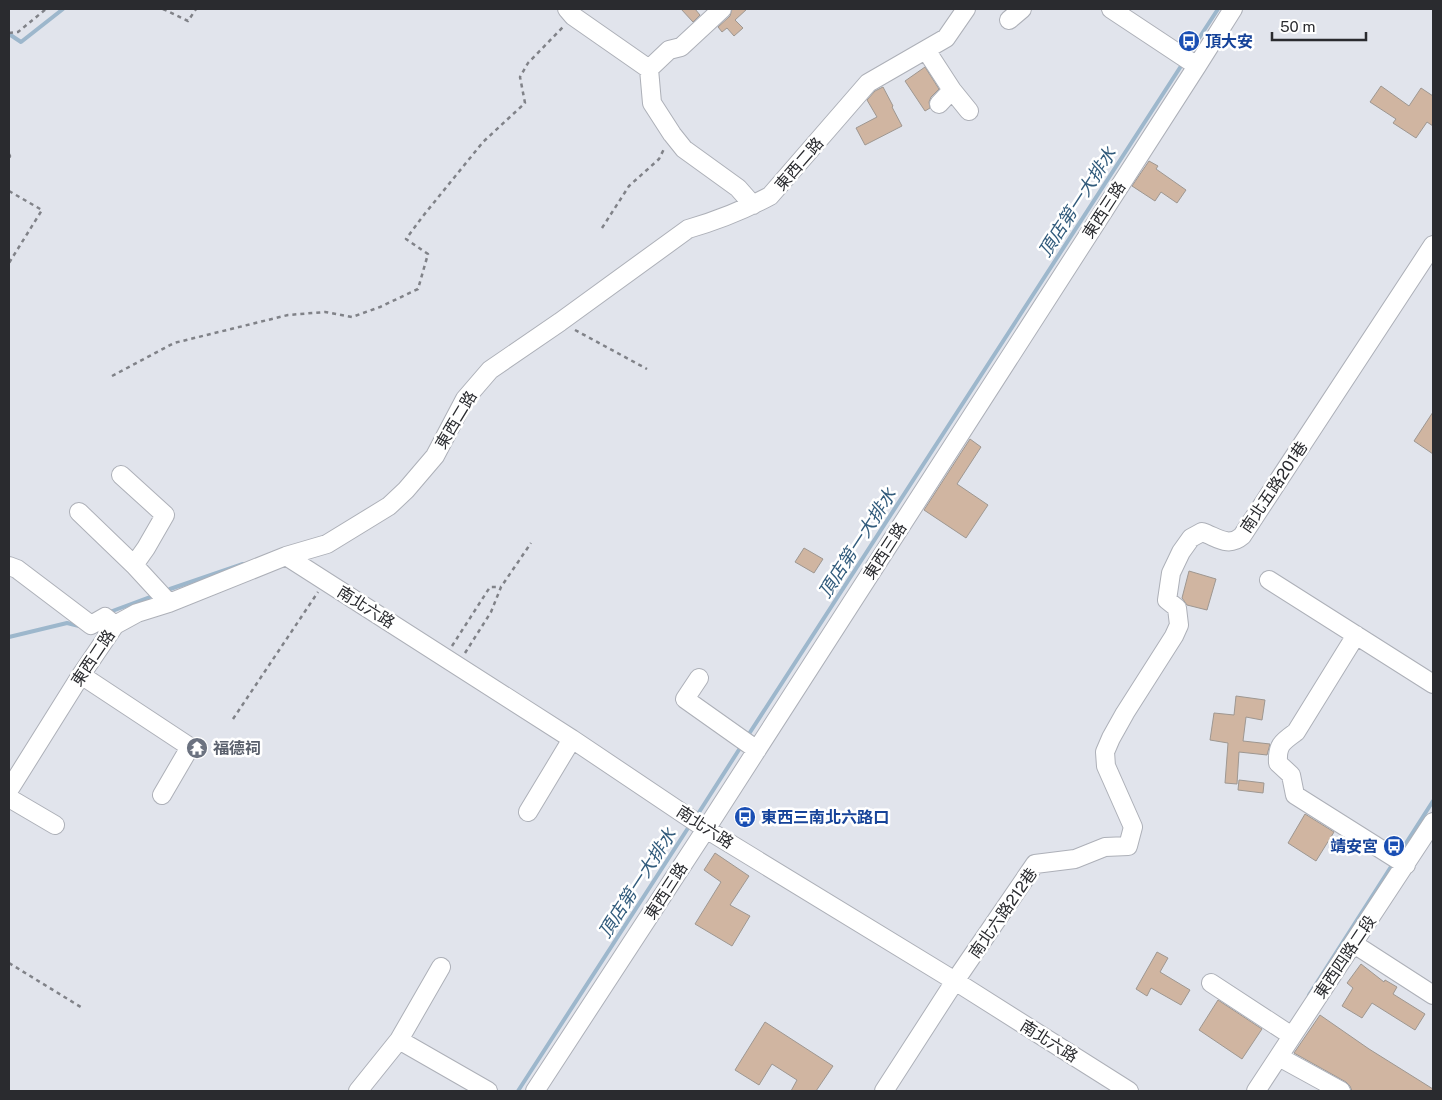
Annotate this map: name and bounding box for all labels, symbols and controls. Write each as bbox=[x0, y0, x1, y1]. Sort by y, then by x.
scale bar bbox=[1272, 10, 1366, 42]
text: 50 m bbox=[1280, 18, 1315, 35]
bus stop icon: 頂大安 bbox=[1177, 29, 1201, 53]
place label: 頂大安 bbox=[1205, 32, 1253, 51]
street label: 東西二路 bbox=[771, 134, 827, 194]
water label: 頂店第一大排水 bbox=[1034, 143, 1121, 261]
street label: 東西三路 bbox=[1079, 178, 1129, 242]
street label: 東西二路 bbox=[431, 388, 481, 452]
street label: 南北五路201巷 bbox=[1237, 438, 1311, 536]
water label: 頂店第一大排水 bbox=[814, 484, 901, 602]
street label: 東西三路 bbox=[860, 519, 910, 583]
street label: 南北六路 bbox=[334, 582, 398, 632]
street label: 東西二路 bbox=[67, 626, 119, 690]
temple icon: 福德祠 bbox=[185, 736, 209, 760]
place label: 福德祠 bbox=[213, 739, 261, 758]
street label: 南北六路 bbox=[673, 802, 737, 852]
bus stop icon: 東西三南北六路口 bbox=[733, 805, 757, 829]
place label: 東西三南北六路口 bbox=[761, 808, 889, 827]
water label: 頂店第一大排水 bbox=[594, 824, 681, 942]
bus stop icon: 靖安宮 bbox=[1382, 834, 1406, 858]
place label: 靖安宮 bbox=[1330, 837, 1378, 856]
street label: 東西三路 bbox=[641, 859, 691, 923]
street label: 南北六路212巷 bbox=[965, 864, 1041, 962]
street label: 東西四路二段 bbox=[1310, 912, 1380, 1002]
street label: 南北六路 bbox=[1017, 1016, 1081, 1066]

